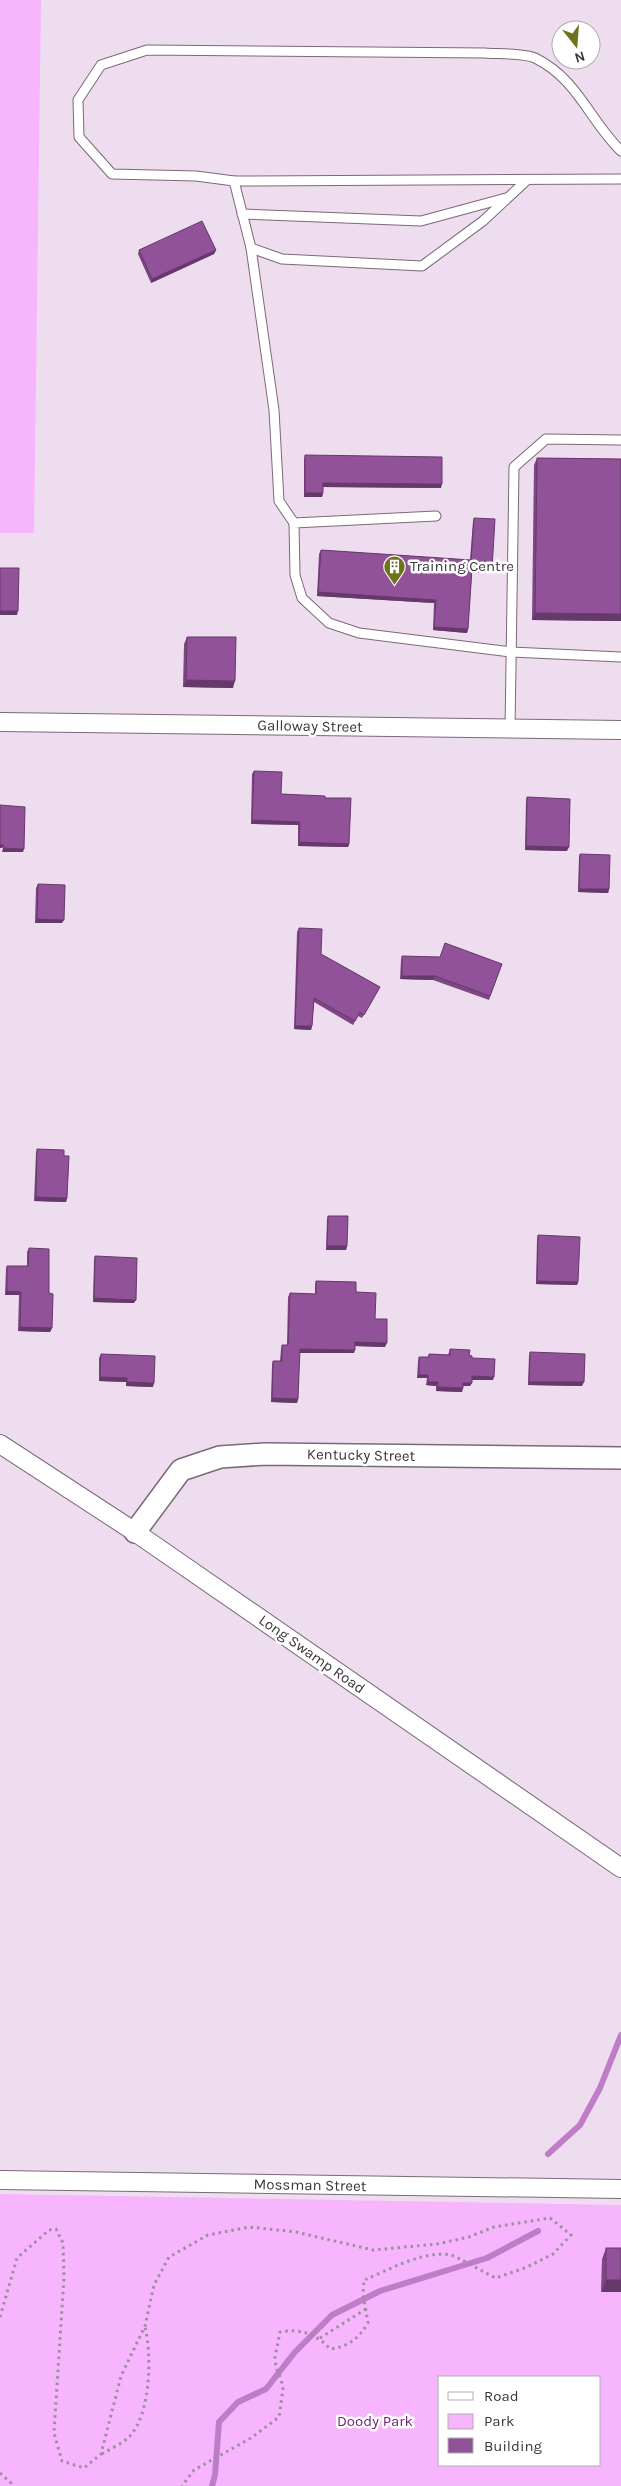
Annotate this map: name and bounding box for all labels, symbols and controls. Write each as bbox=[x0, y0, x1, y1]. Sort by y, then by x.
north arrow bbox=[551, 20, 601, 70]
text: N bbox=[572, 47, 587, 67]
building icon: Training Centre bbox=[382, 554, 406, 585]
place label: Training Centre bbox=[410, 557, 514, 575]
street label: Galloway Street bbox=[257, 716, 363, 736]
street label: Kentucky Street bbox=[307, 1445, 416, 1465]
street label: Long Swamp Road bbox=[255, 1611, 369, 1697]
street label: Mossman Street bbox=[253, 2175, 367, 2195]
legend bbox=[438, 2376, 601, 2466]
text: Road bbox=[484, 2387, 519, 2405]
park label: Doody Park bbox=[337, 2412, 413, 2430]
text: Park bbox=[484, 2412, 514, 2430]
text: Building bbox=[484, 2437, 542, 2455]

